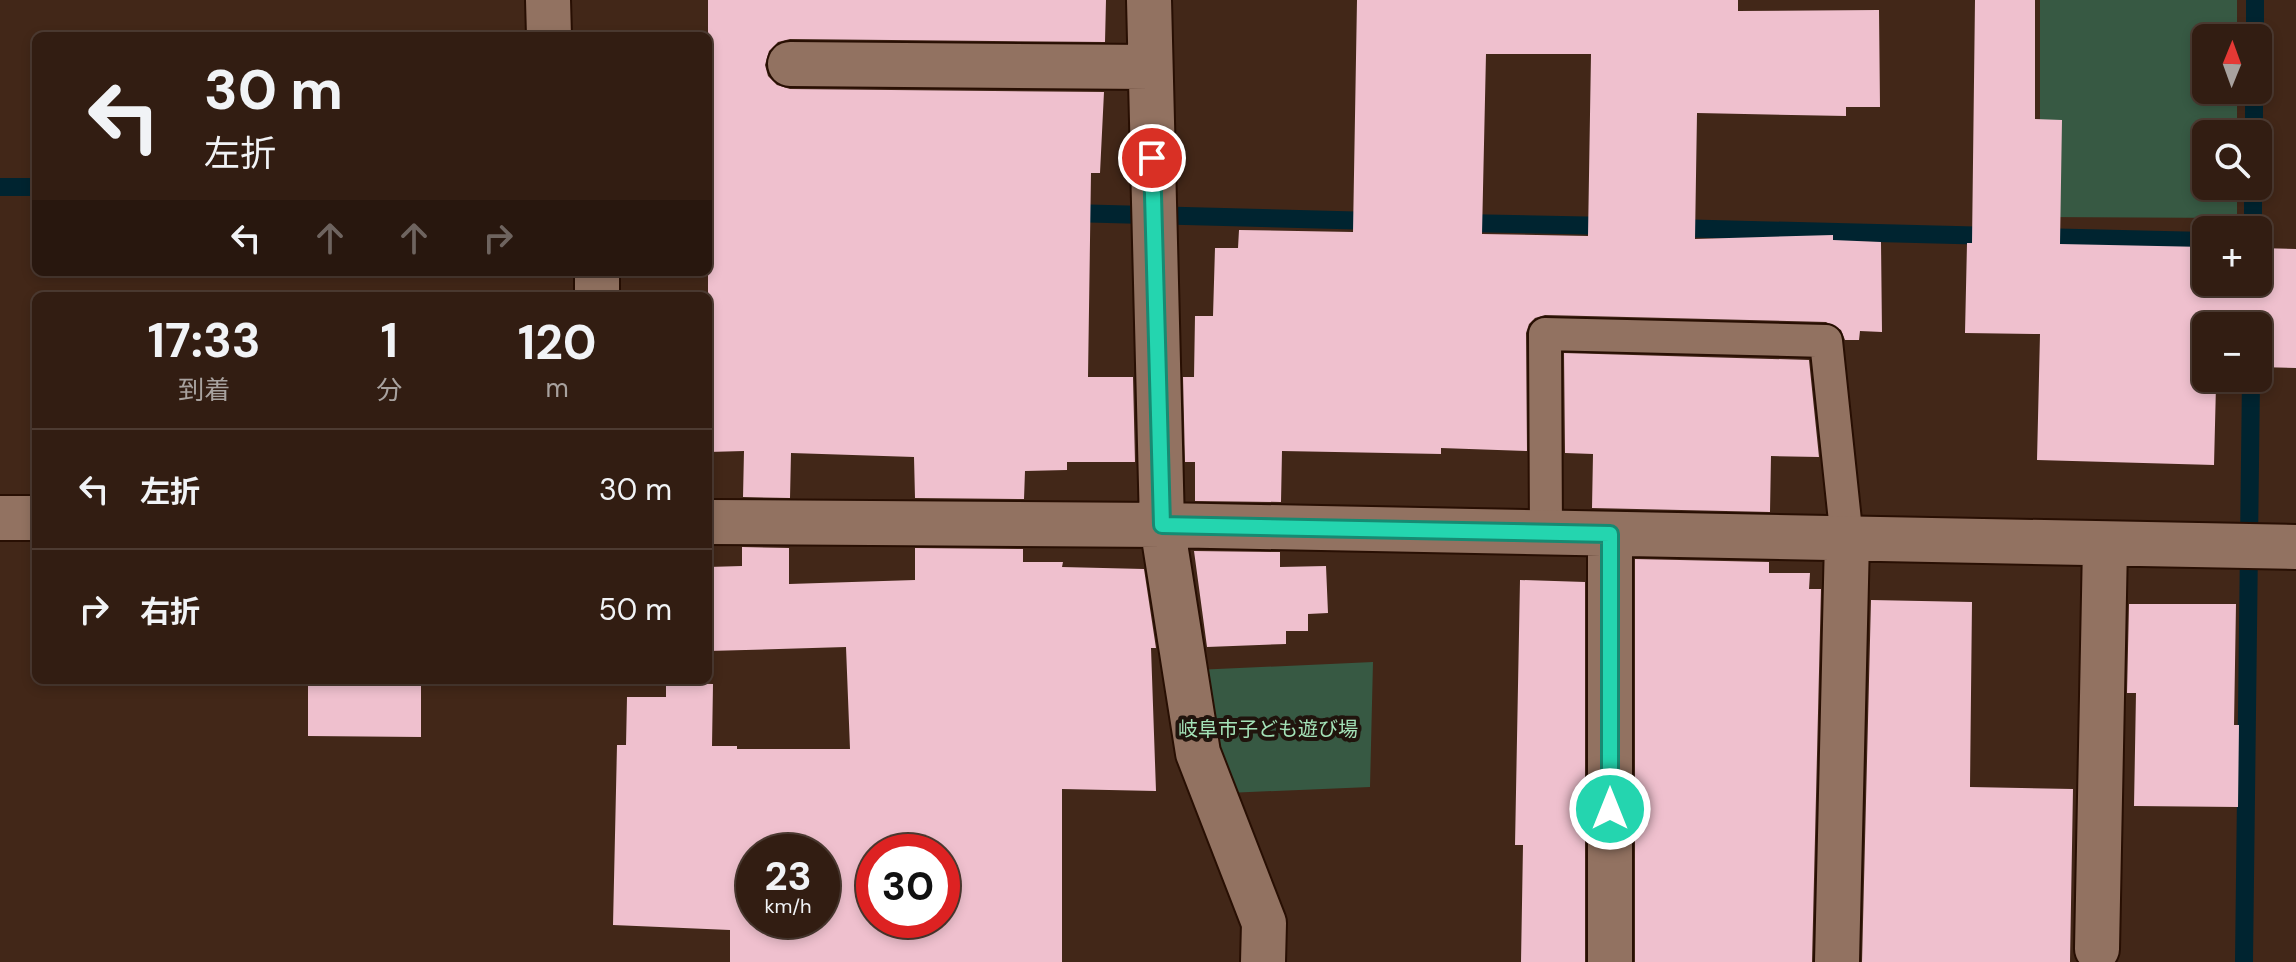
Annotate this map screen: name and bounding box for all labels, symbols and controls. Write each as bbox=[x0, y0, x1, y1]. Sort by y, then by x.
north arrow bbox=[2192, 24, 2272, 104]
map controls bbox=[2192, 24, 2272, 392]
text: 30 m bbox=[204, 53, 343, 126]
icon: left bbox=[72, 64, 176, 168]
button: search bbox=[2192, 120, 2272, 200]
pin bbox=[1118, 124, 1186, 192]
text: 左折 bbox=[204, 130, 276, 177]
icon: arrive bbox=[1130, 136, 1174, 180]
icon: left bbox=[224, 216, 268, 260]
icon: ahead bbox=[308, 216, 352, 260]
icon: ahead bbox=[392, 216, 436, 260]
icon: right bbox=[476, 216, 520, 260]
button: + bbox=[2192, 216, 2272, 296]
text: 17:33 bbox=[147, 309, 261, 372]
text: 1 bbox=[381, 309, 398, 372]
text: 120 bbox=[518, 311, 597, 374]
button: − bbox=[2192, 312, 2272, 392]
text: m bbox=[546, 371, 569, 405]
text: 到着 bbox=[178, 373, 230, 407]
text: 分 bbox=[376, 373, 402, 407]
icon: left bbox=[72, 467, 116, 511]
text: 30 m bbox=[599, 470, 672, 509]
text: 左折 bbox=[140, 472, 200, 511]
icon: right bbox=[72, 587, 116, 631]
text: 50 m bbox=[598, 590, 672, 629]
text: 右折 bbox=[140, 592, 200, 631]
park label: 岐阜市子ども遊び場 bbox=[1178, 716, 1358, 742]
position arrow bbox=[1568, 767, 1652, 851]
speed limit sign: 30 bbox=[856, 834, 960, 938]
text: 23 bbox=[764, 850, 812, 902]
text: km/h bbox=[764, 893, 812, 919]

